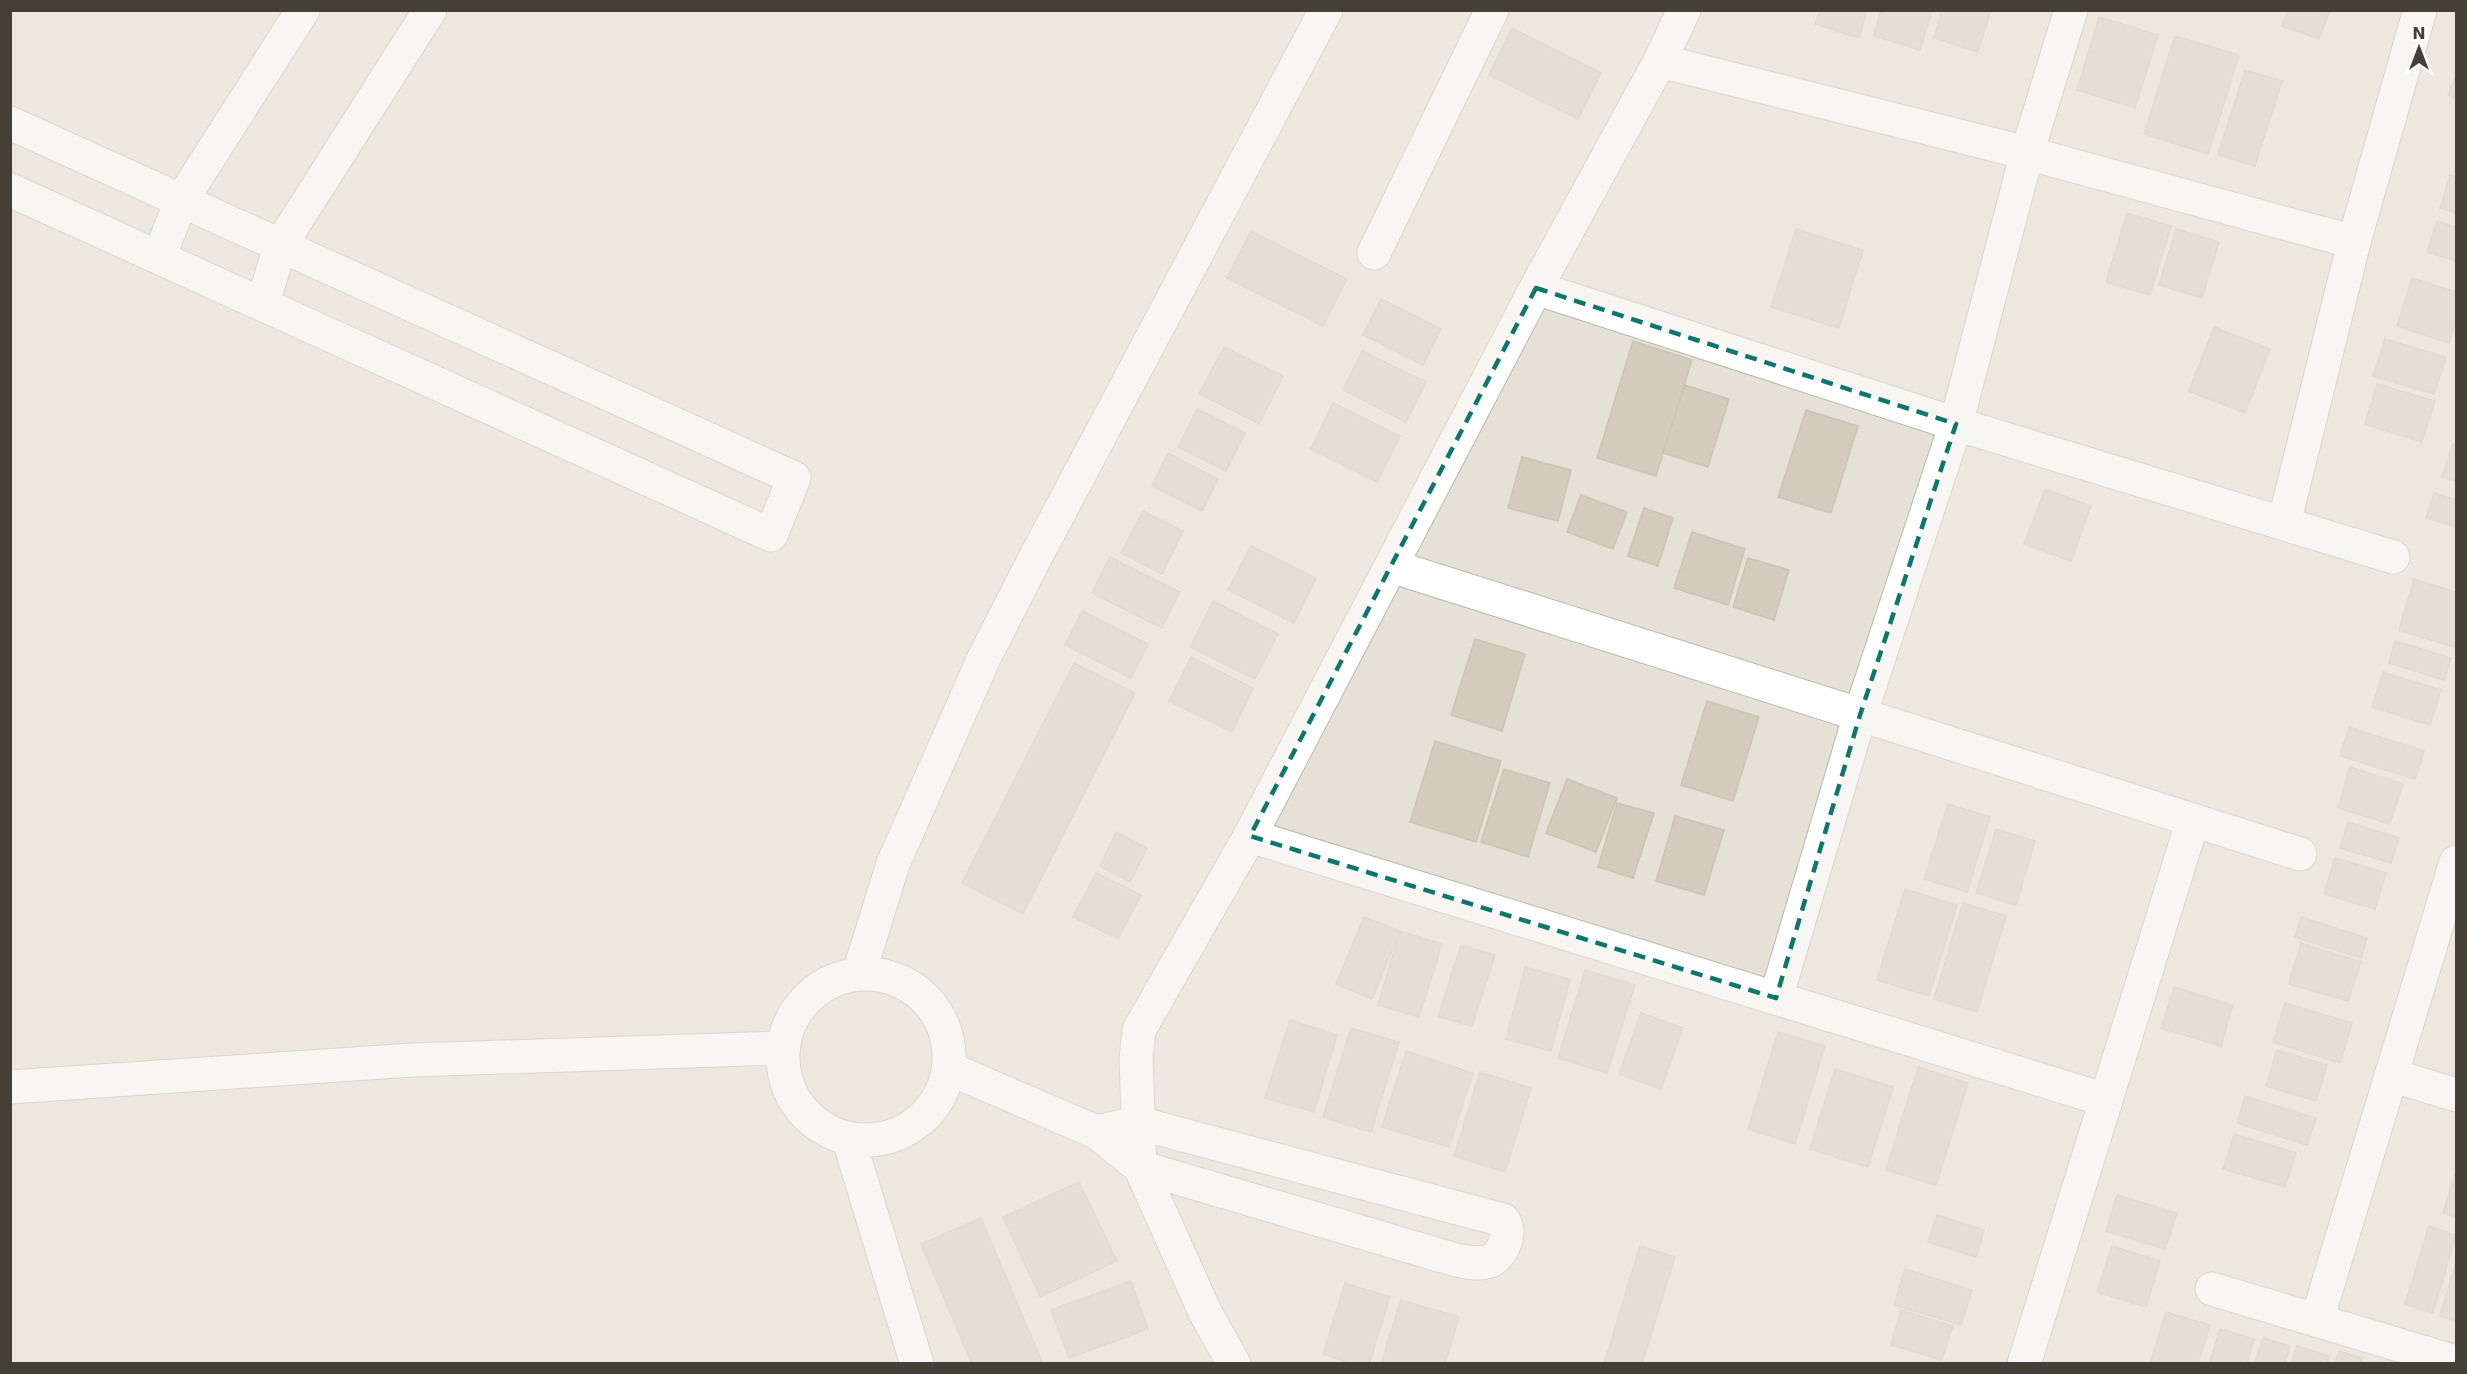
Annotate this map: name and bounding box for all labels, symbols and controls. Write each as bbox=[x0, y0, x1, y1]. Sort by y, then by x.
north arrow bbox=[2389, 18, 2449, 78]
text: N bbox=[2412, 24, 2426, 43]

